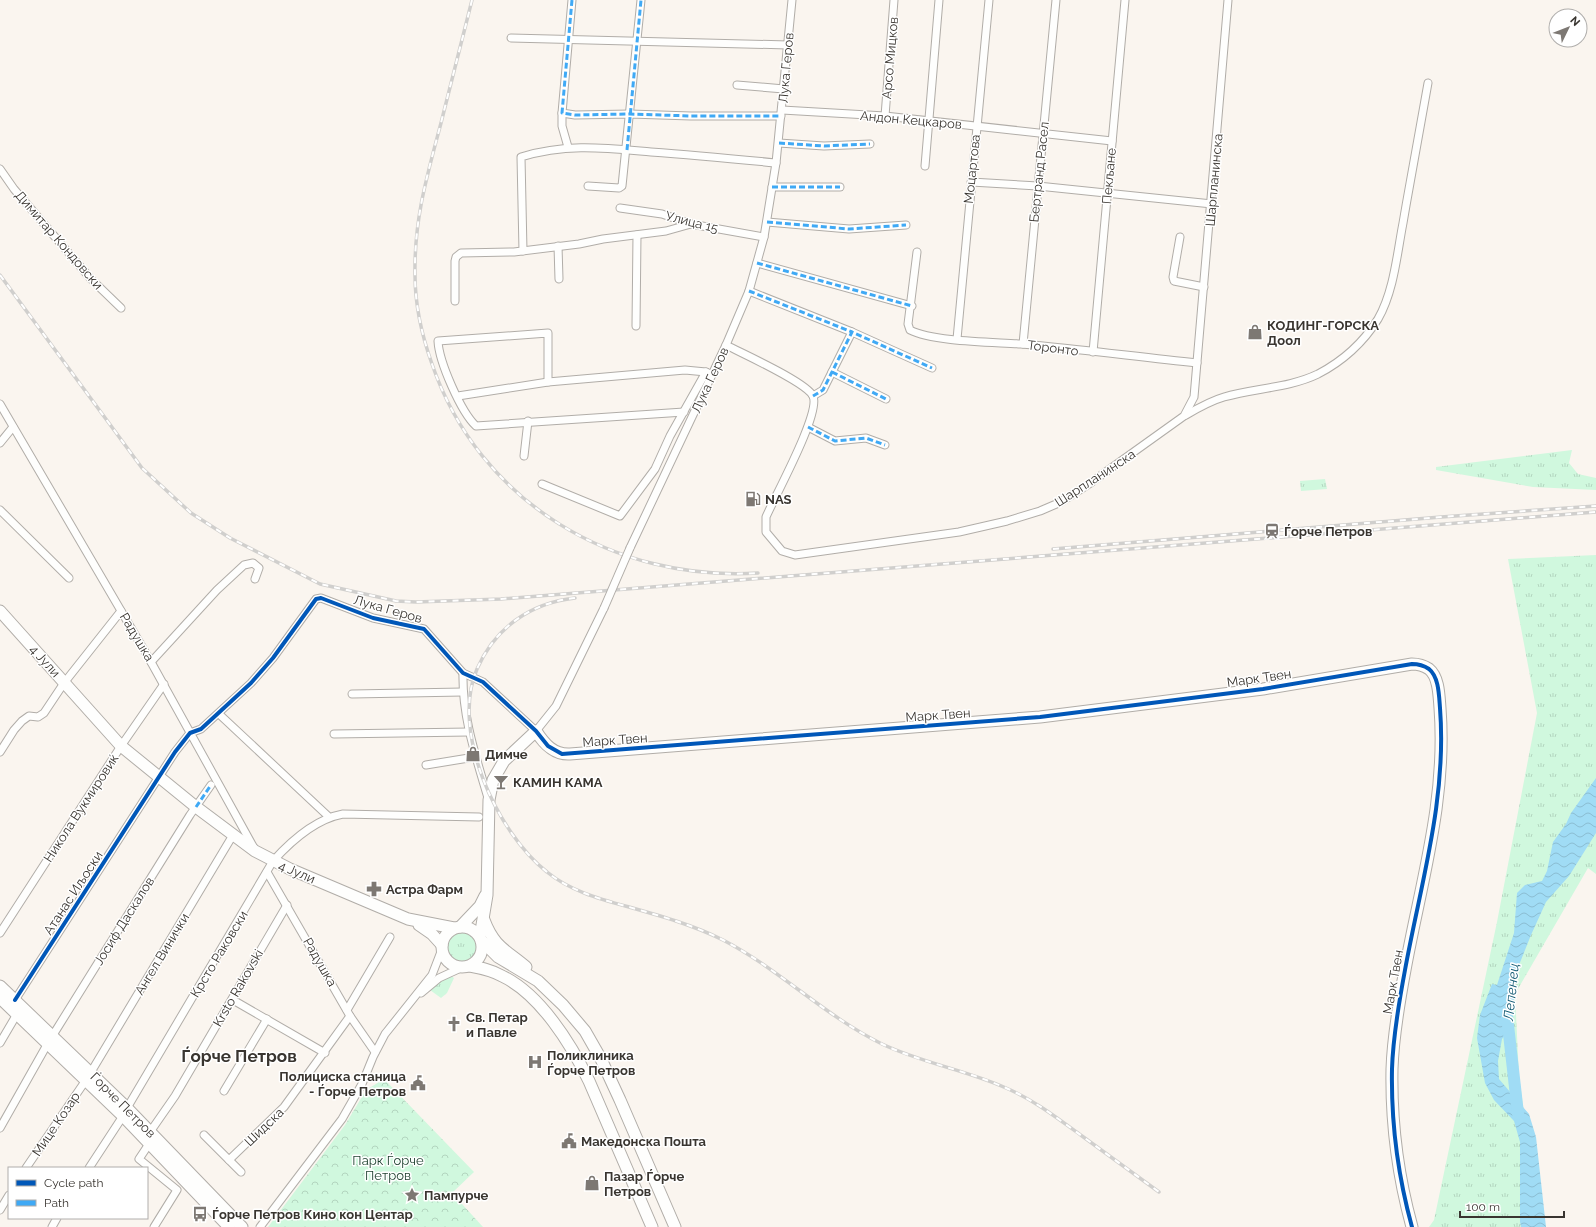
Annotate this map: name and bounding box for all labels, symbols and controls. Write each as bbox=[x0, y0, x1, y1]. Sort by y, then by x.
north arrow bbox=[1548, 8, 1588, 48]
text: N bbox=[1567, 14, 1583, 29]
street label: Арсо Мицков bbox=[879, 16, 901, 100]
street label: Лука Геров bbox=[775, 32, 797, 104]
street label: Андон Кецкаров bbox=[860, 108, 963, 132]
street label: Бертранд Расел bbox=[1026, 121, 1052, 223]
street label: Шарпланинска bbox=[1202, 133, 1226, 227]
street label: Моцартова bbox=[961, 134, 983, 204]
street label: Пекљане bbox=[1099, 147, 1119, 205]
street label: Димитар Кондовски bbox=[12, 188, 106, 292]
street label: Улица 15 bbox=[664, 208, 720, 236]
place label: КОДИНГ-ГОРСКА Доол bbox=[1267, 318, 1379, 348]
shop icon: КОДИНГ-ГОРСКА Доол bbox=[1246, 323, 1264, 341]
street label: Торонто bbox=[1027, 337, 1080, 359]
street label: Лука Геров bbox=[688, 345, 732, 415]
street label: Шарпланинска bbox=[1052, 446, 1138, 510]
fuel station icon: NAS bbox=[744, 490, 762, 508]
place label: NAS bbox=[765, 492, 792, 507]
station icon: Ѓорче Петров bbox=[1263, 522, 1281, 540]
place label: Ѓорче Петров bbox=[1284, 524, 1372, 539]
street label: Лука Геров bbox=[352, 592, 424, 626]
street label: Радушка bbox=[117, 610, 157, 664]
street label: 4 Јули bbox=[27, 642, 63, 680]
street label: Марк Твен bbox=[1226, 666, 1292, 690]
street label: Марк Твен bbox=[905, 705, 971, 725]
street label: Марк Твен bbox=[582, 730, 648, 750]
shop icon: Димче bbox=[464, 745, 482, 763]
place label: Димче bbox=[485, 747, 528, 762]
street label: Никола Вукмировиќ bbox=[40, 751, 122, 865]
bar icon: КАМИН КАМА bbox=[492, 773, 510, 791]
place label: КАМИН КАМА bbox=[513, 775, 603, 790]
street label: Aтанас Иљоски bbox=[40, 848, 106, 938]
street label: 4 Јули bbox=[276, 858, 318, 886]
street label: Јосиф Даскалов bbox=[91, 874, 157, 968]
pharmacy icon: Астра Фарм bbox=[365, 880, 383, 898]
place label: Астра Фарм bbox=[386, 882, 463, 897]
street label: Крсто Раковски bbox=[187, 908, 251, 1000]
street label: Ангел Винички bbox=[132, 910, 192, 998]
street label: Радушка bbox=[300, 935, 340, 989]
street label: Krsto Rakovski bbox=[210, 947, 266, 1029]
street label: Марк Твен bbox=[1380, 949, 1406, 1015]
water label: Лепенец bbox=[1500, 962, 1522, 1023]
place label: Св. Петар и Павле bbox=[466, 1010, 528, 1040]
church icon: Св. Петар и Павле bbox=[445, 1015, 463, 1033]
district label: Ѓорче Петров bbox=[181, 1046, 297, 1066]
place label: Поликлиника Ѓорче Петров bbox=[547, 1048, 635, 1078]
hospital icon: Поликлиника Ѓорче Петров bbox=[526, 1053, 544, 1071]
street label: Ѓорче Петров bbox=[87, 1069, 159, 1141]
place label: Полициска станица - Ѓорче Петров bbox=[279, 1069, 407, 1099]
public building icon: Полициска станица - Ѓорче Петров bbox=[409, 1074, 427, 1092]
street label: Мице Козар bbox=[29, 1089, 83, 1159]
street label: Шидска bbox=[241, 1105, 287, 1149]
public building icon: Македонска Пошта bbox=[560, 1132, 578, 1150]
place label: Македонска Пошта bbox=[581, 1134, 707, 1149]
park label: Парк Ѓорче Петров bbox=[352, 1153, 424, 1183]
legend bbox=[8, 1167, 148, 1219]
place label: Пазар Ѓорче Петров bbox=[604, 1169, 684, 1199]
shop icon: Пазар Ѓорче Петров bbox=[583, 1174, 601, 1192]
text: Cycle path bbox=[44, 1176, 103, 1190]
place icon: Пампурче bbox=[403, 1186, 421, 1204]
place label: Пампурче bbox=[424, 1188, 489, 1203]
scale bar bbox=[1460, 1193, 1564, 1219]
text: Path bbox=[44, 1196, 69, 1210]
text: 100 m bbox=[1466, 1200, 1500, 1214]
bus stop icon: Ѓорче Петров Кино кон Центар bbox=[191, 1205, 209, 1223]
place label: Ѓорче Петров Кино кон Центар bbox=[212, 1207, 413, 1222]

